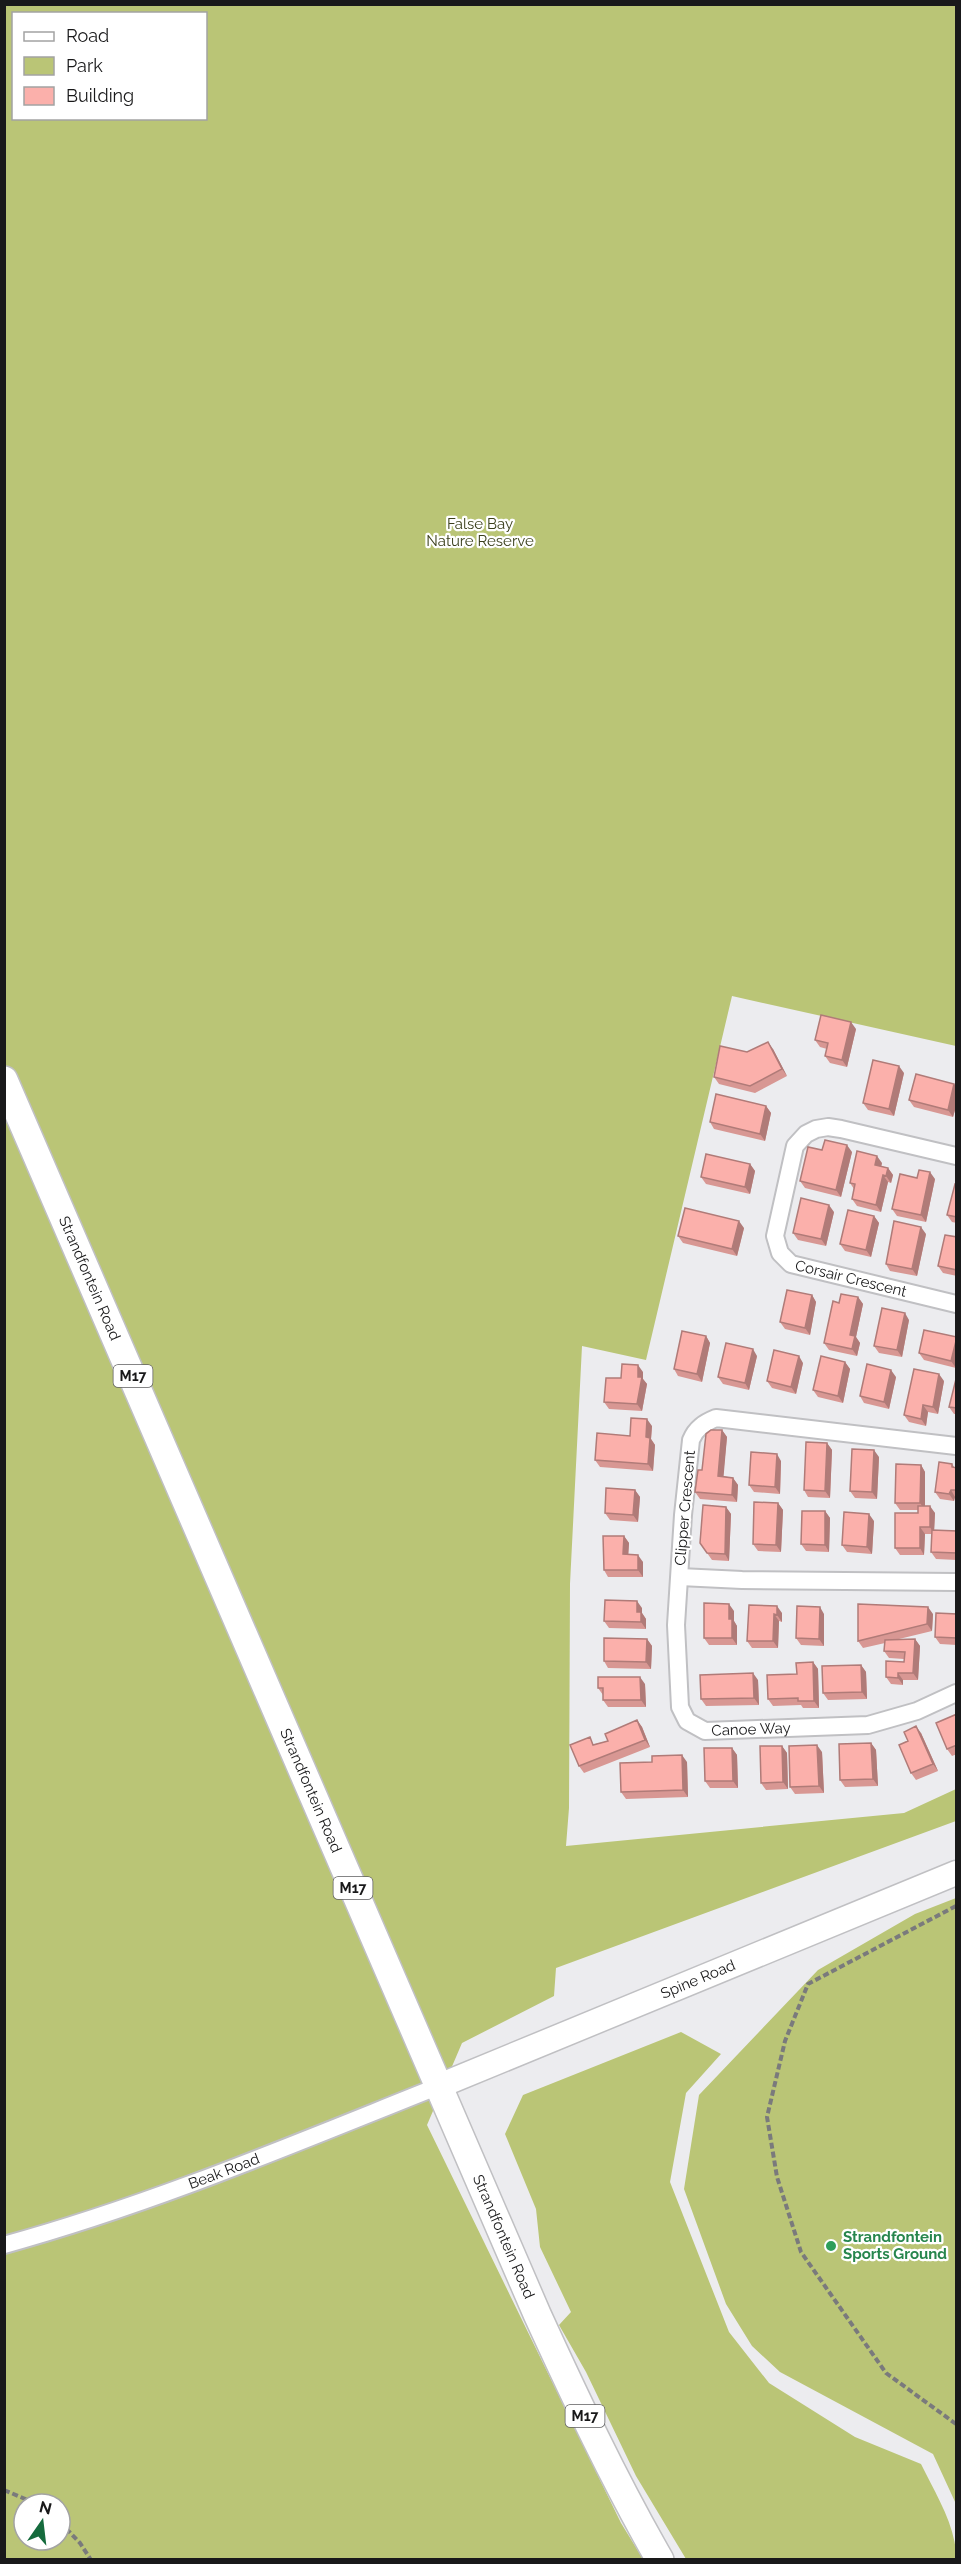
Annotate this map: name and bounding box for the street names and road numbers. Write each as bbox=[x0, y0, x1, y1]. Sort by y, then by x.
street label: Strandfontein Road bbox=[55, 1213, 124, 1343]
street label: Corsair Crescent bbox=[793, 1256, 908, 1301]
road number: M17 bbox=[114, 1365, 152, 1387]
street label: Clipper Crescent bbox=[671, 1450, 699, 1566]
street label: Canoe Way bbox=[711, 1719, 791, 1740]
street label: Strandfontein Road bbox=[276, 1726, 346, 1855]
road number: M17 bbox=[334, 1877, 372, 1899]
street label: Spine Road bbox=[658, 1956, 738, 2003]
street label: Beak Road bbox=[186, 2150, 262, 2193]
street label: Strandfontein Road bbox=[469, 2172, 538, 2302]
road number: M17 bbox=[566, 2405, 604, 2427]

